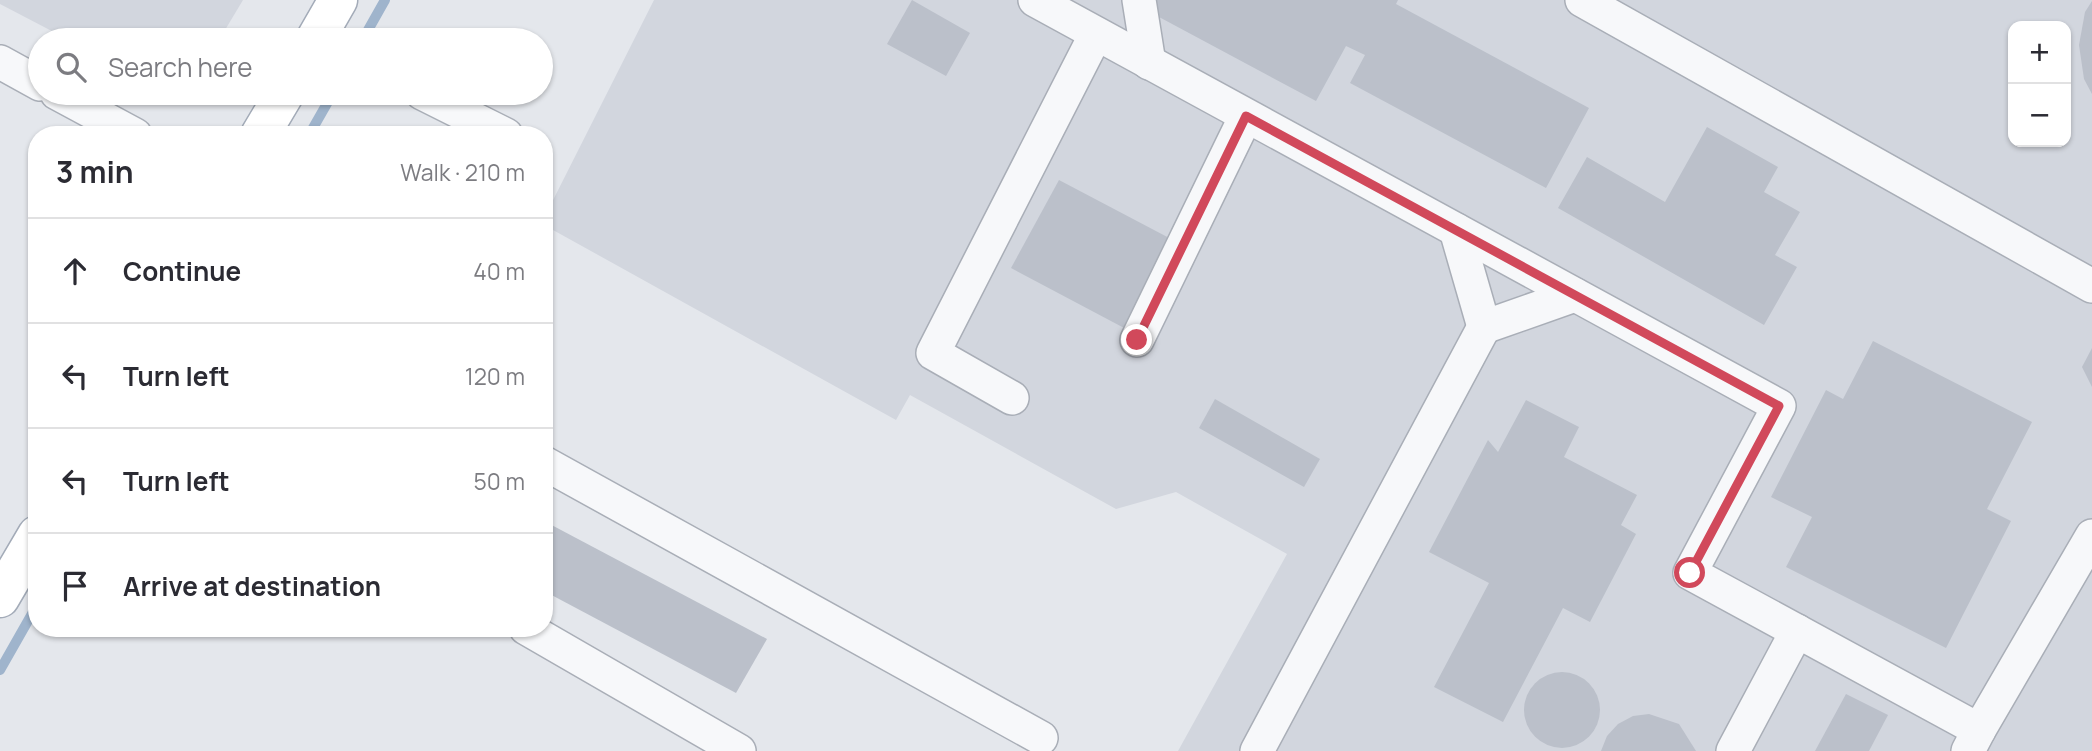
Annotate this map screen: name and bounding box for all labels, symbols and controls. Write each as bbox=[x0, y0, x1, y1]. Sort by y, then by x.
map controls bbox=[2008, 21, 2071, 147]
button: + bbox=[2008, 21, 2071, 84]
search box bbox=[28, 28, 553, 105]
icon: search bbox=[52, 48, 90, 86]
text: Search here bbox=[108, 49, 253, 85]
button: − bbox=[2008, 84, 2071, 147]
text: 3 min bbox=[56, 151, 134, 192]
text: Walk · 210 m bbox=[400, 156, 525, 188]
icon: ahead bbox=[56, 252, 94, 290]
text: Continue bbox=[123, 253, 241, 289]
text: 40 m bbox=[473, 255, 525, 287]
route end bbox=[1121, 324, 1152, 355]
icon: left bbox=[56, 357, 94, 395]
text: Turn left bbox=[123, 358, 230, 394]
text: 120 m bbox=[465, 360, 525, 392]
icon: left bbox=[56, 462, 94, 500]
text: Turn left bbox=[123, 463, 230, 499]
text: 50 m bbox=[474, 465, 525, 497]
route start bbox=[1674, 557, 1705, 588]
icon: arrive bbox=[56, 567, 94, 605]
text: Arrive at destination bbox=[123, 568, 381, 604]

